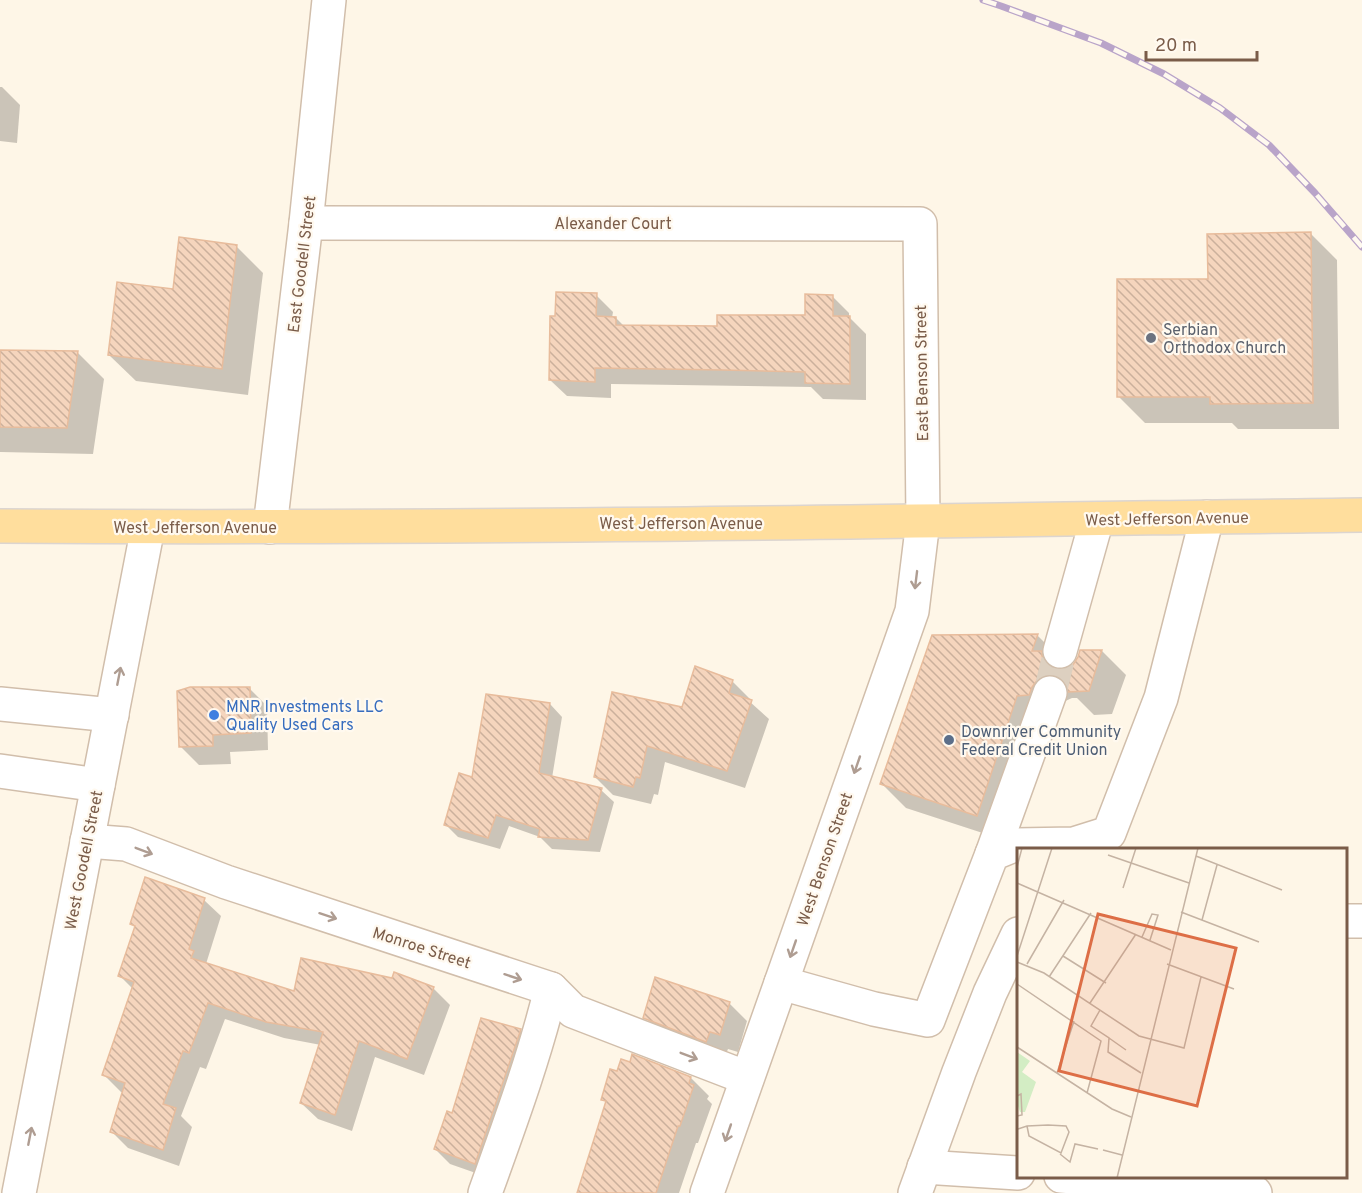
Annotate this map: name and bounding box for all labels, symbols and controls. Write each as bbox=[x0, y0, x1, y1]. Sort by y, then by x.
scale bar bbox=[1146, 24, 1257, 62]
text: 20 m bbox=[1155, 35, 1197, 58]
street label: East Goodell Street bbox=[285, 194, 321, 334]
street label: Alexander Court bbox=[554, 215, 672, 235]
street label: East Benson Street bbox=[912, 305, 934, 441]
place label: Serbian Orthodox Church bbox=[1163, 321, 1286, 359]
marker: Serbian Orthodox Church bbox=[1144, 331, 1158, 345]
street label: West Jefferson Avenue bbox=[1085, 509, 1249, 531]
street label: West Jefferson Avenue bbox=[599, 515, 763, 535]
street label: West Jefferson Avenue bbox=[113, 519, 277, 539]
one-way arrow bbox=[910, 569, 921, 589]
one-way arrow bbox=[114, 667, 125, 686]
place label: MNR Investments LLC Quality Used Cars bbox=[226, 698, 384, 736]
marker: MNR Investments LLC Quality Used Cars bbox=[207, 708, 221, 722]
place label: Downriver Community Federal Credit Union bbox=[961, 723, 1121, 761]
marker: Downriver Community Federal Credit Union bbox=[942, 733, 956, 747]
one-way arrow bbox=[851, 755, 862, 774]
street label: West Goodell Street bbox=[62, 789, 108, 932]
street label: West Benson Street bbox=[794, 790, 858, 929]
one-way arrow bbox=[134, 846, 153, 857]
inset map bbox=[1017, 848, 1347, 1178]
one-way arrow bbox=[318, 911, 337, 922]
street label: Monroe Street bbox=[370, 924, 473, 974]
one-way arrow bbox=[787, 939, 798, 958]
one-way arrow bbox=[503, 972, 522, 983]
one-way arrow bbox=[679, 1051, 697, 1062]
one-way arrow bbox=[722, 1123, 733, 1142]
one-way arrow bbox=[25, 1126, 36, 1146]

